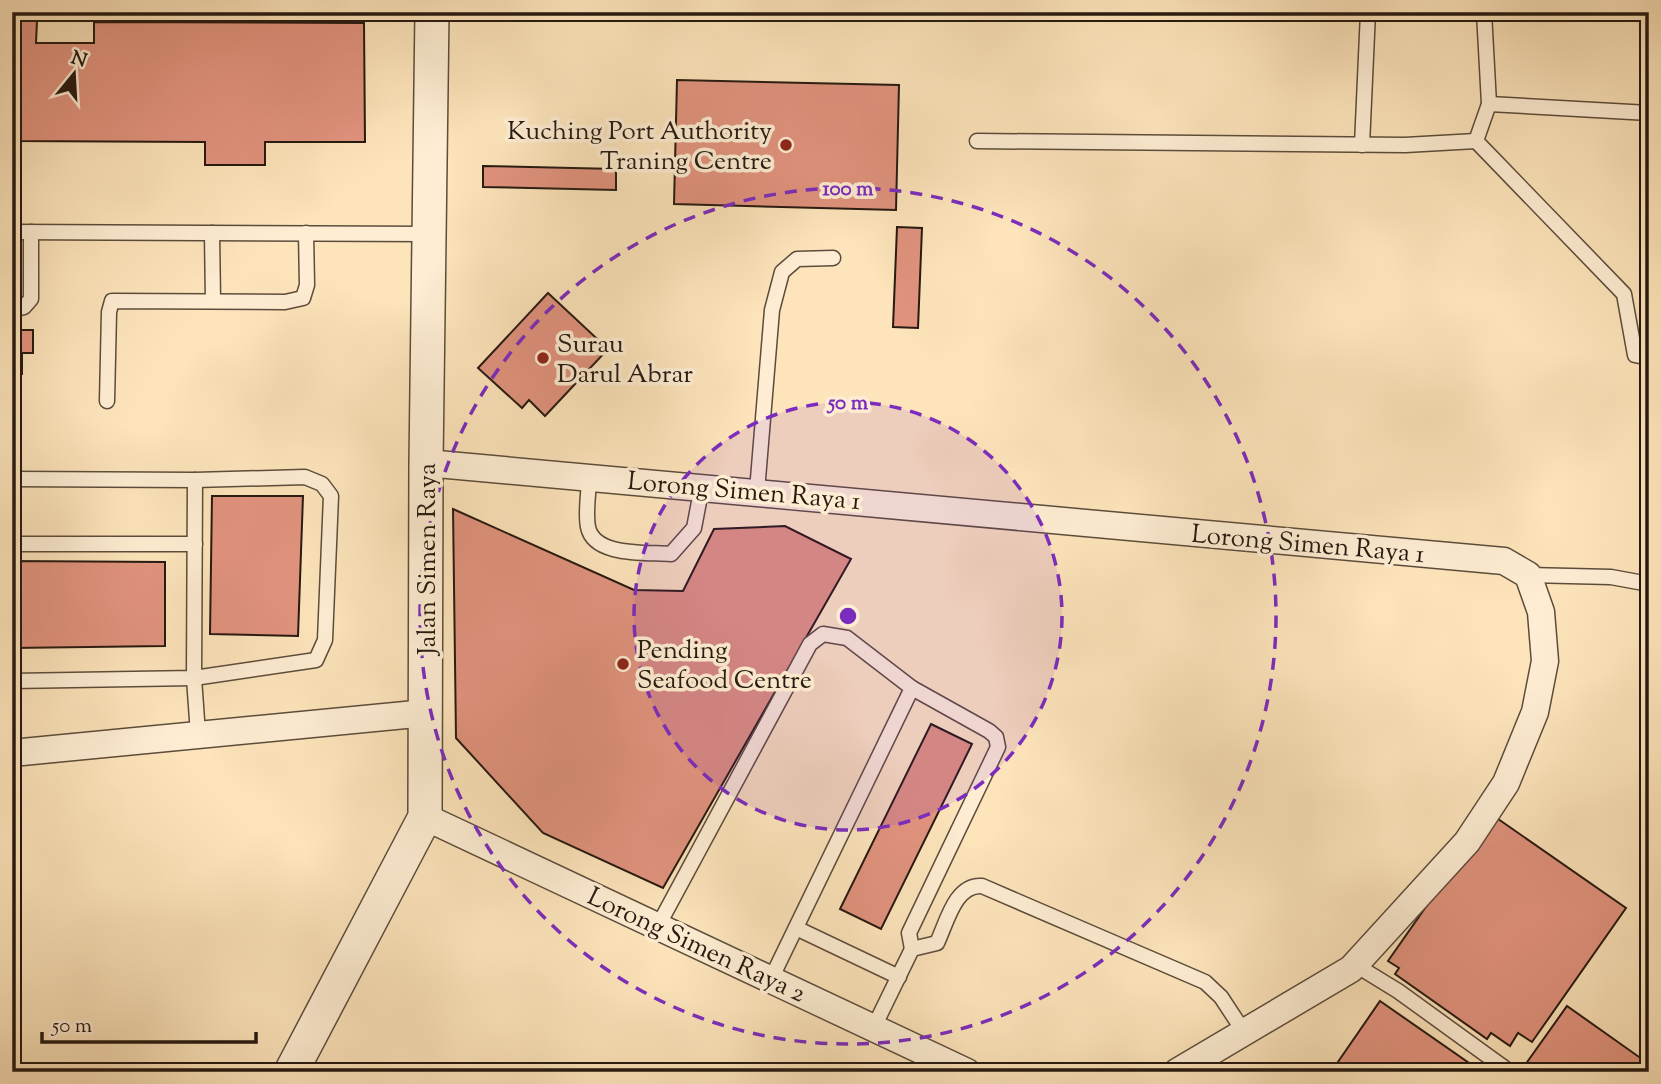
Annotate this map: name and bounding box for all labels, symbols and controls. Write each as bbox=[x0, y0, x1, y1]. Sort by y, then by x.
north arrow bbox=[38, 38, 108, 108]
text: N bbox=[67, 45, 90, 75]
place label: Kuching Port Authority Traning Centre bbox=[507, 114, 772, 181]
marker: Kuching Port Authority Traning Centre bbox=[778, 137, 794, 153]
text: 100 m bbox=[823, 175, 874, 205]
place label: Surau Darul Abrar bbox=[557, 327, 693, 394]
marker: Surau Darul Abrar bbox=[535, 350, 551, 366]
text: 50 m bbox=[826, 389, 869, 419]
street label: Jalan Simen Raya bbox=[410, 463, 447, 657]
street label: Lorong Simen Raya 1 bbox=[626, 464, 862, 521]
street label: Lorong Simen Raya 1 bbox=[1190, 517, 1426, 574]
centre of rings bbox=[836, 604, 860, 628]
place label: Pending Seafood Centre bbox=[637, 633, 812, 700]
marker: Pending Seafood Centre bbox=[615, 656, 631, 672]
street label: Lorong Simen Raya 2 bbox=[581, 879, 811, 1013]
scale bar bbox=[42, 1000, 256, 1044]
text: 50 m bbox=[51, 1012, 92, 1042]

